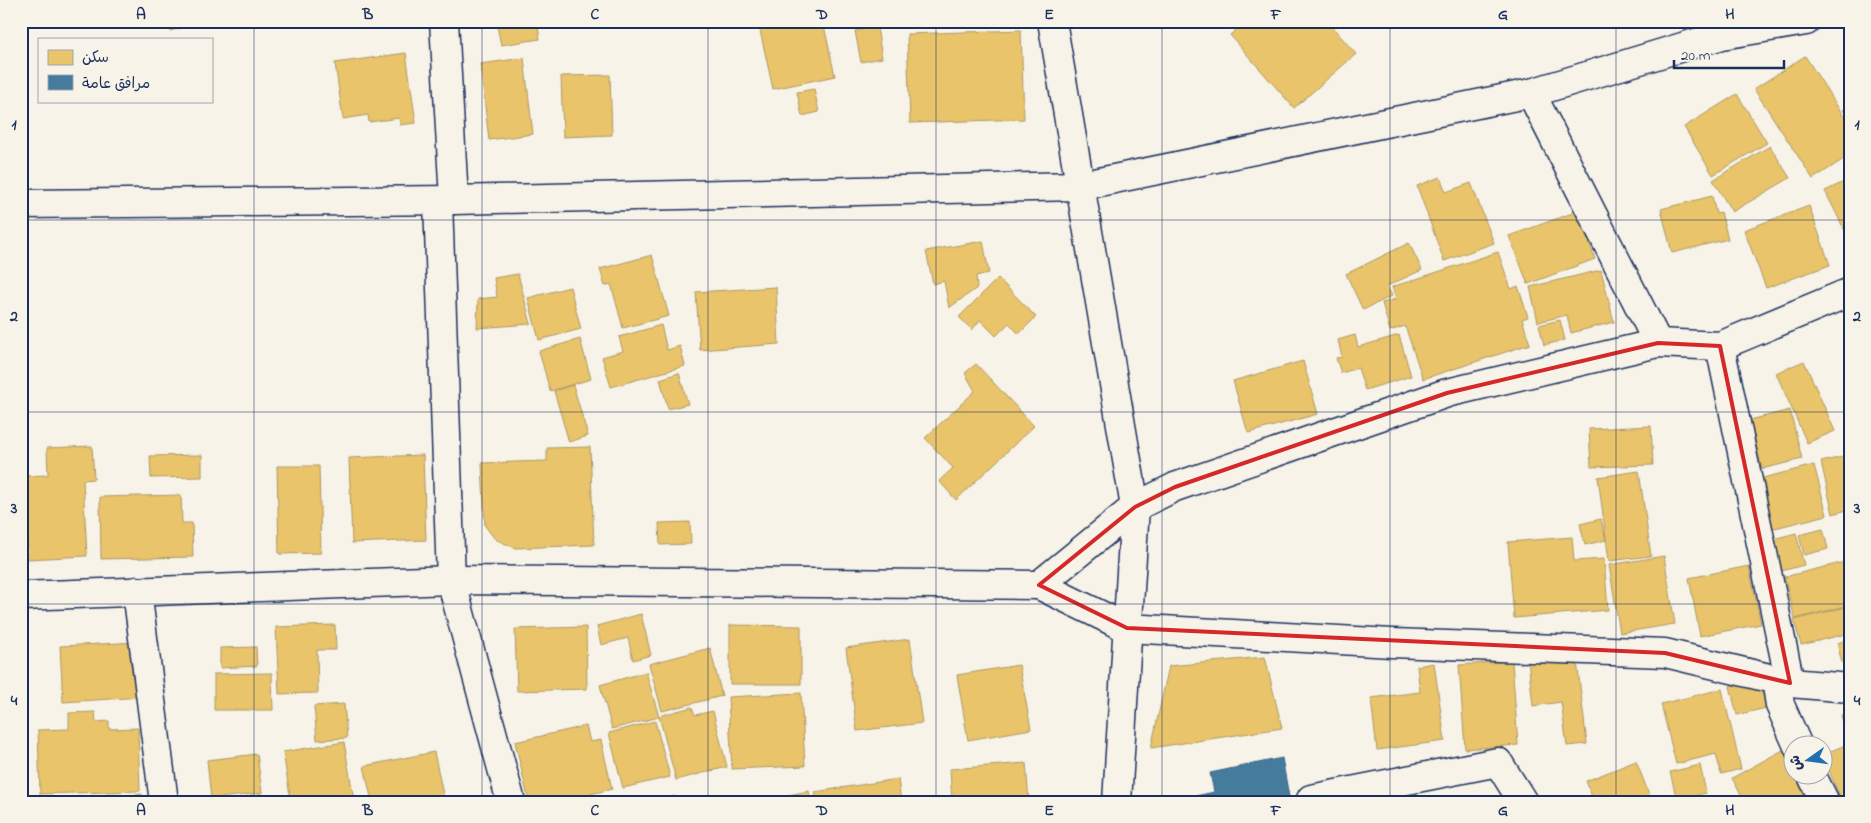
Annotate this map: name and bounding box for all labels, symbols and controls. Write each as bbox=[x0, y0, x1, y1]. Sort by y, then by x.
text: A bbox=[136, 3, 146, 27]
text: B bbox=[362, 3, 374, 27]
text: C bbox=[591, 3, 600, 27]
text: D bbox=[815, 3, 828, 27]
text: E bbox=[1044, 3, 1054, 27]
text: F bbox=[1270, 3, 1282, 27]
text: G bbox=[1498, 3, 1508, 27]
text: H bbox=[1725, 3, 1735, 27]
legend bbox=[38, 38, 212, 102]
scale bar bbox=[1674, 38, 1784, 70]
text: 20 m bbox=[1681, 45, 1711, 67]
text: سكن bbox=[82, 47, 109, 69]
text: مرافق عامة bbox=[82, 73, 150, 95]
text: 1 bbox=[11, 113, 17, 137]
text: 1 bbox=[1854, 113, 1860, 137]
text: 2 bbox=[9, 305, 18, 329]
text: 2 bbox=[1852, 305, 1861, 329]
text: 3 bbox=[10, 497, 18, 521]
text: 3 bbox=[1853, 497, 1861, 521]
text: 4 bbox=[10, 689, 18, 713]
text: 4 bbox=[1853, 689, 1861, 713]
north arrow bbox=[1784, 736, 1834, 786]
text: ش bbox=[1785, 753, 1809, 773]
text: A bbox=[136, 799, 146, 823]
text: B bbox=[362, 799, 374, 823]
text: C bbox=[591, 799, 600, 823]
text: D bbox=[815, 799, 828, 823]
text: E bbox=[1044, 799, 1054, 823]
text: F bbox=[1270, 799, 1282, 823]
text: G bbox=[1498, 799, 1508, 823]
text: H bbox=[1725, 799, 1735, 823]

